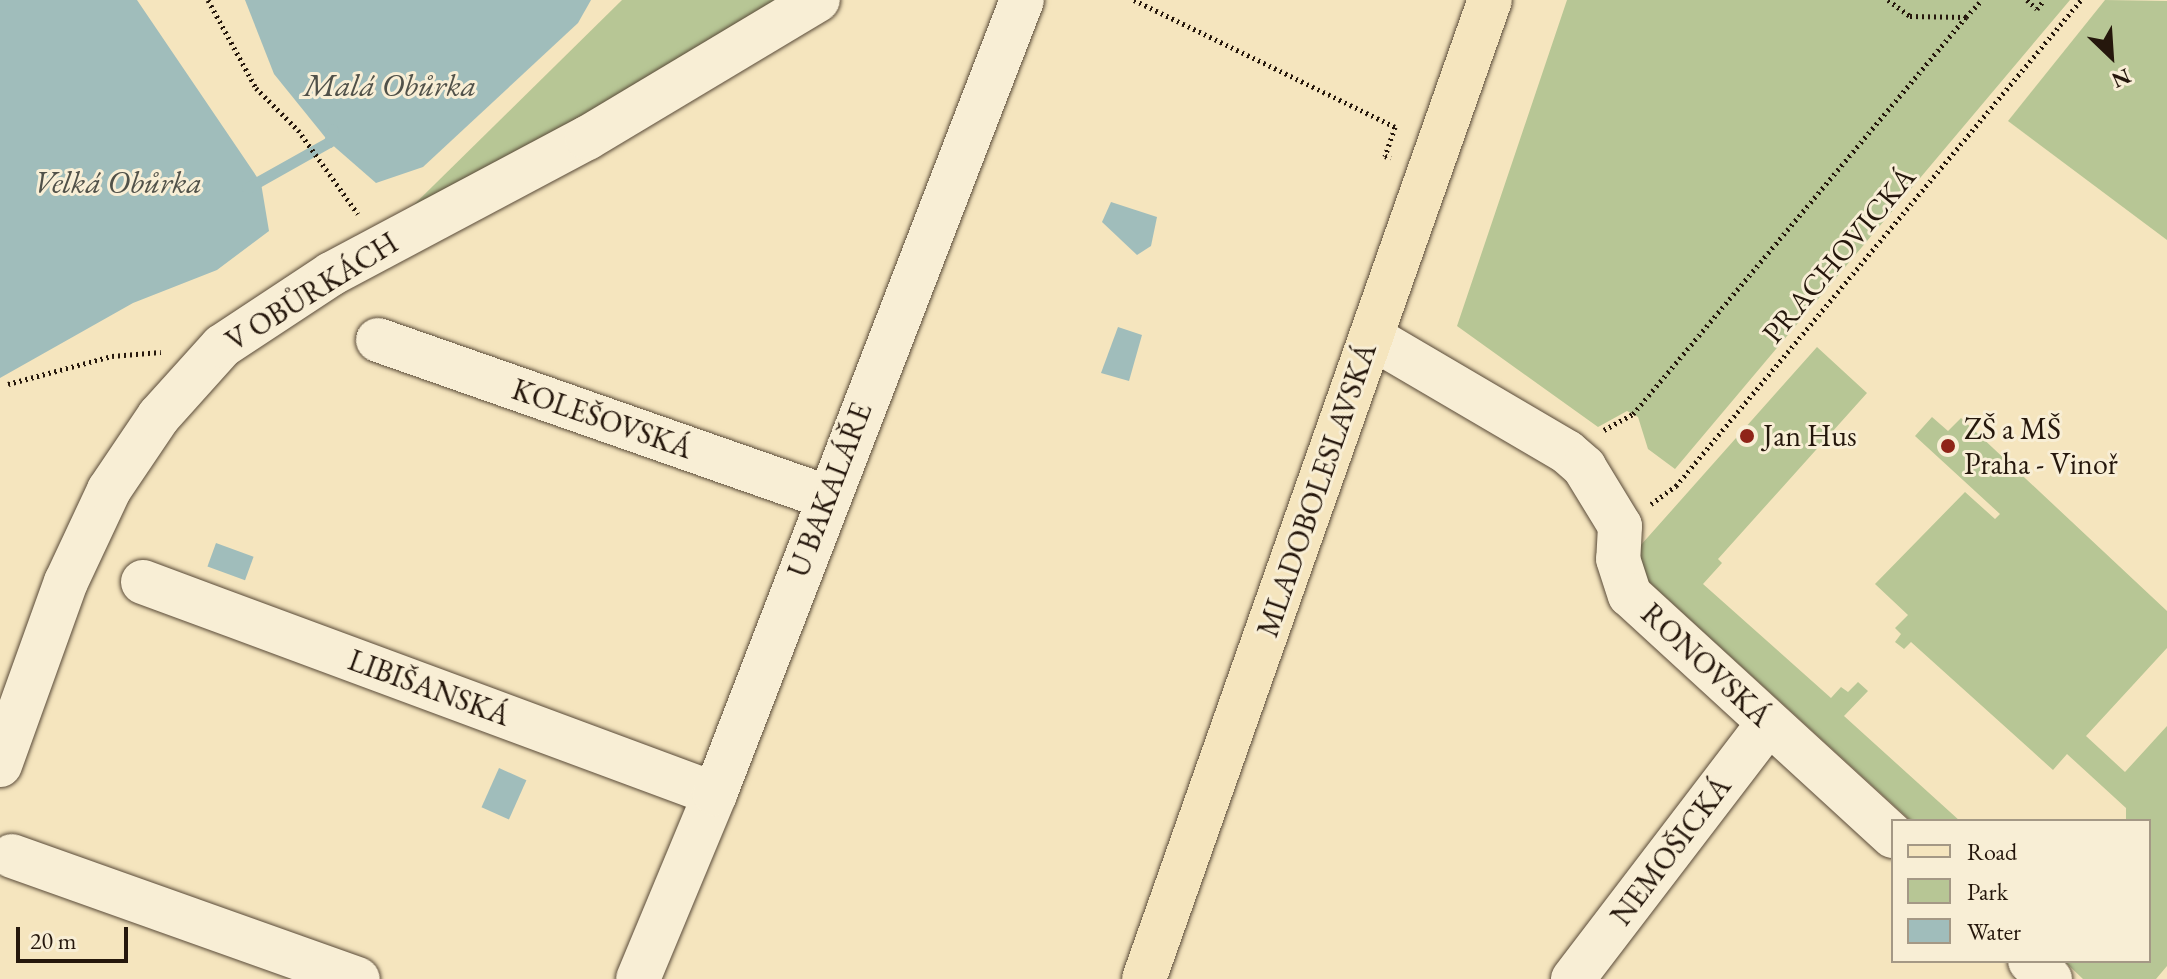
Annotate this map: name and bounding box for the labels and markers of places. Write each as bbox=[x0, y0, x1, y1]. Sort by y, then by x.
place label: ZŠ a MŠ Praha - Vinoř bbox=[1964, 411, 2118, 482]
place label: Jan Hus bbox=[1763, 418, 1857, 454]
marker: Jan Hus bbox=[1738, 427, 1756, 445]
marker: ZŠ a MŠ Praha - Vinoř bbox=[1939, 437, 1957, 455]

